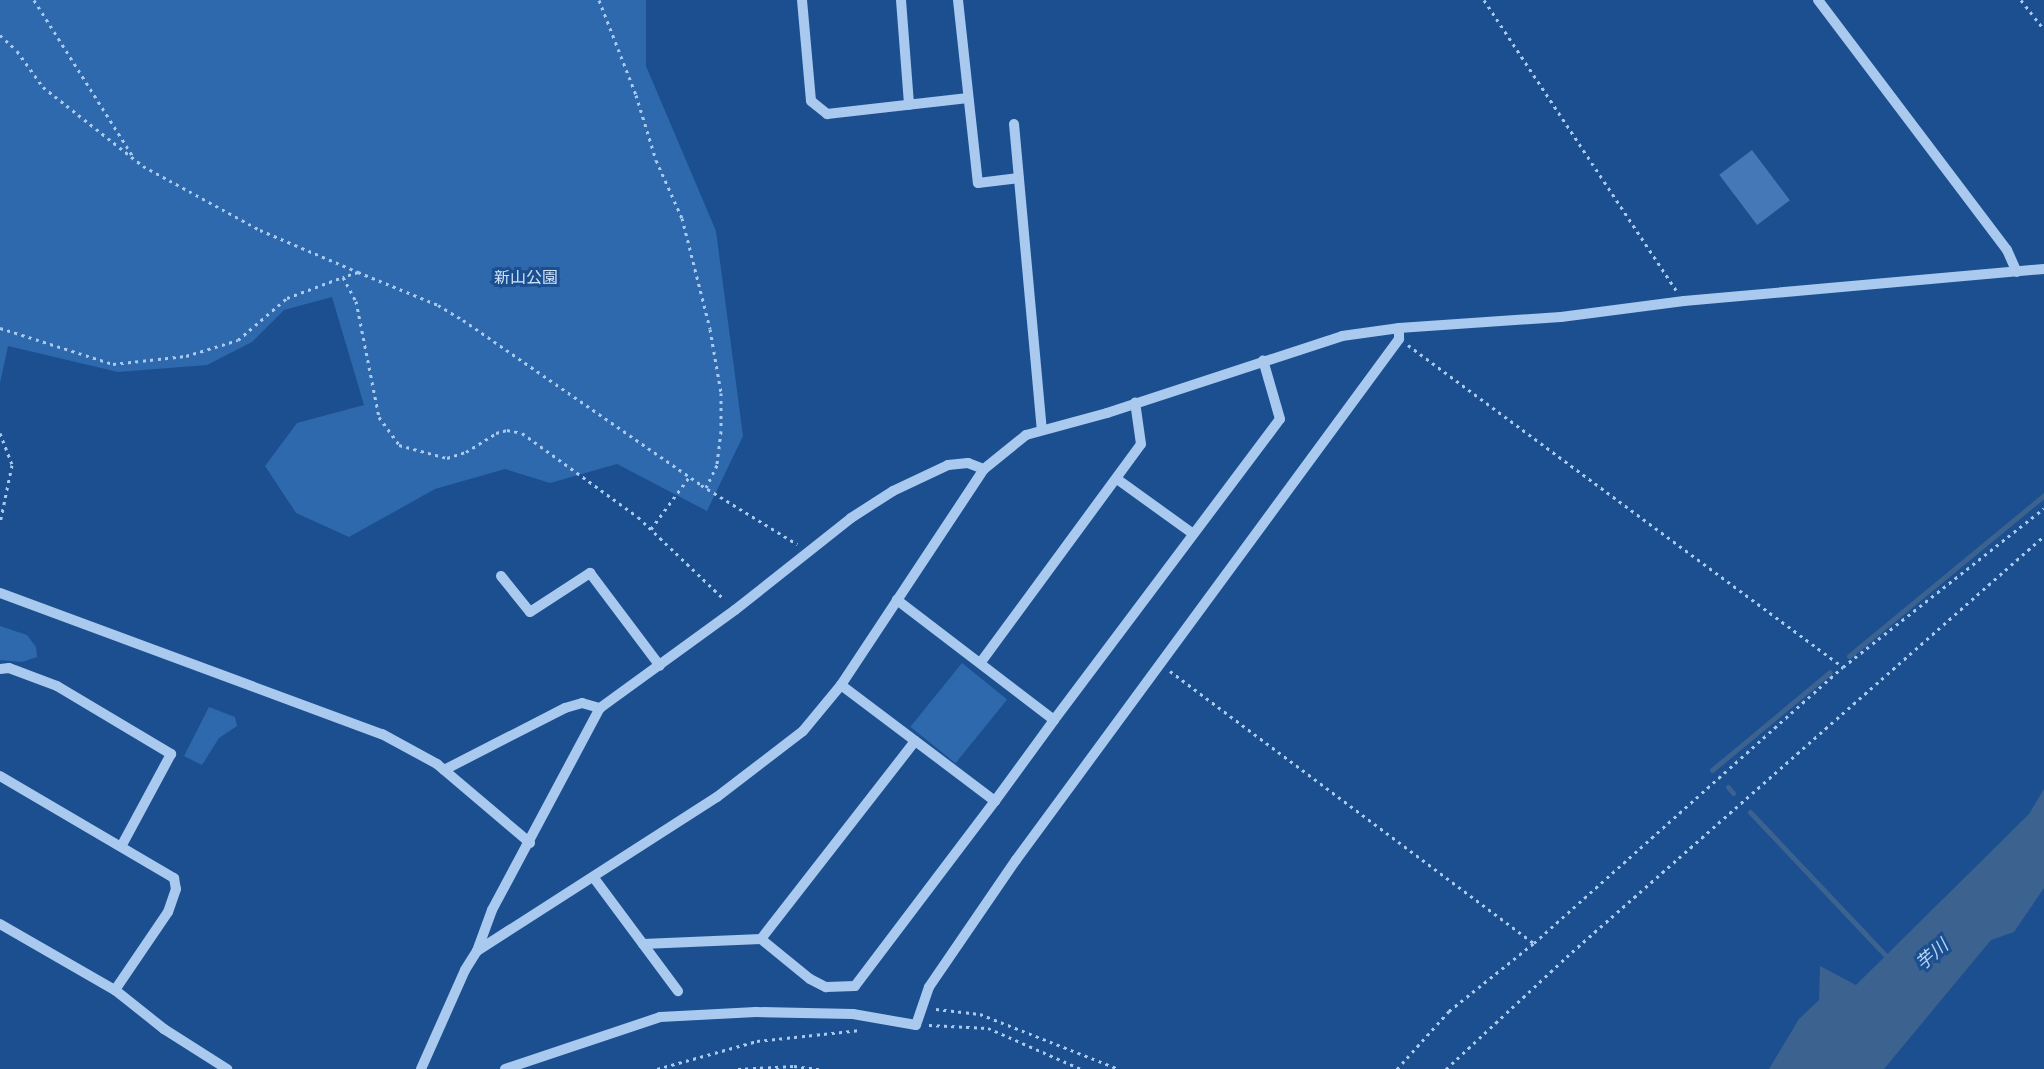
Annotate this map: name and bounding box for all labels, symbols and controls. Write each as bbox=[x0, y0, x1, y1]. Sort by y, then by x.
park label: 新山公園 bbox=[494, 268, 558, 288]
water label: 芋川 bbox=[1911, 935, 1953, 975]

